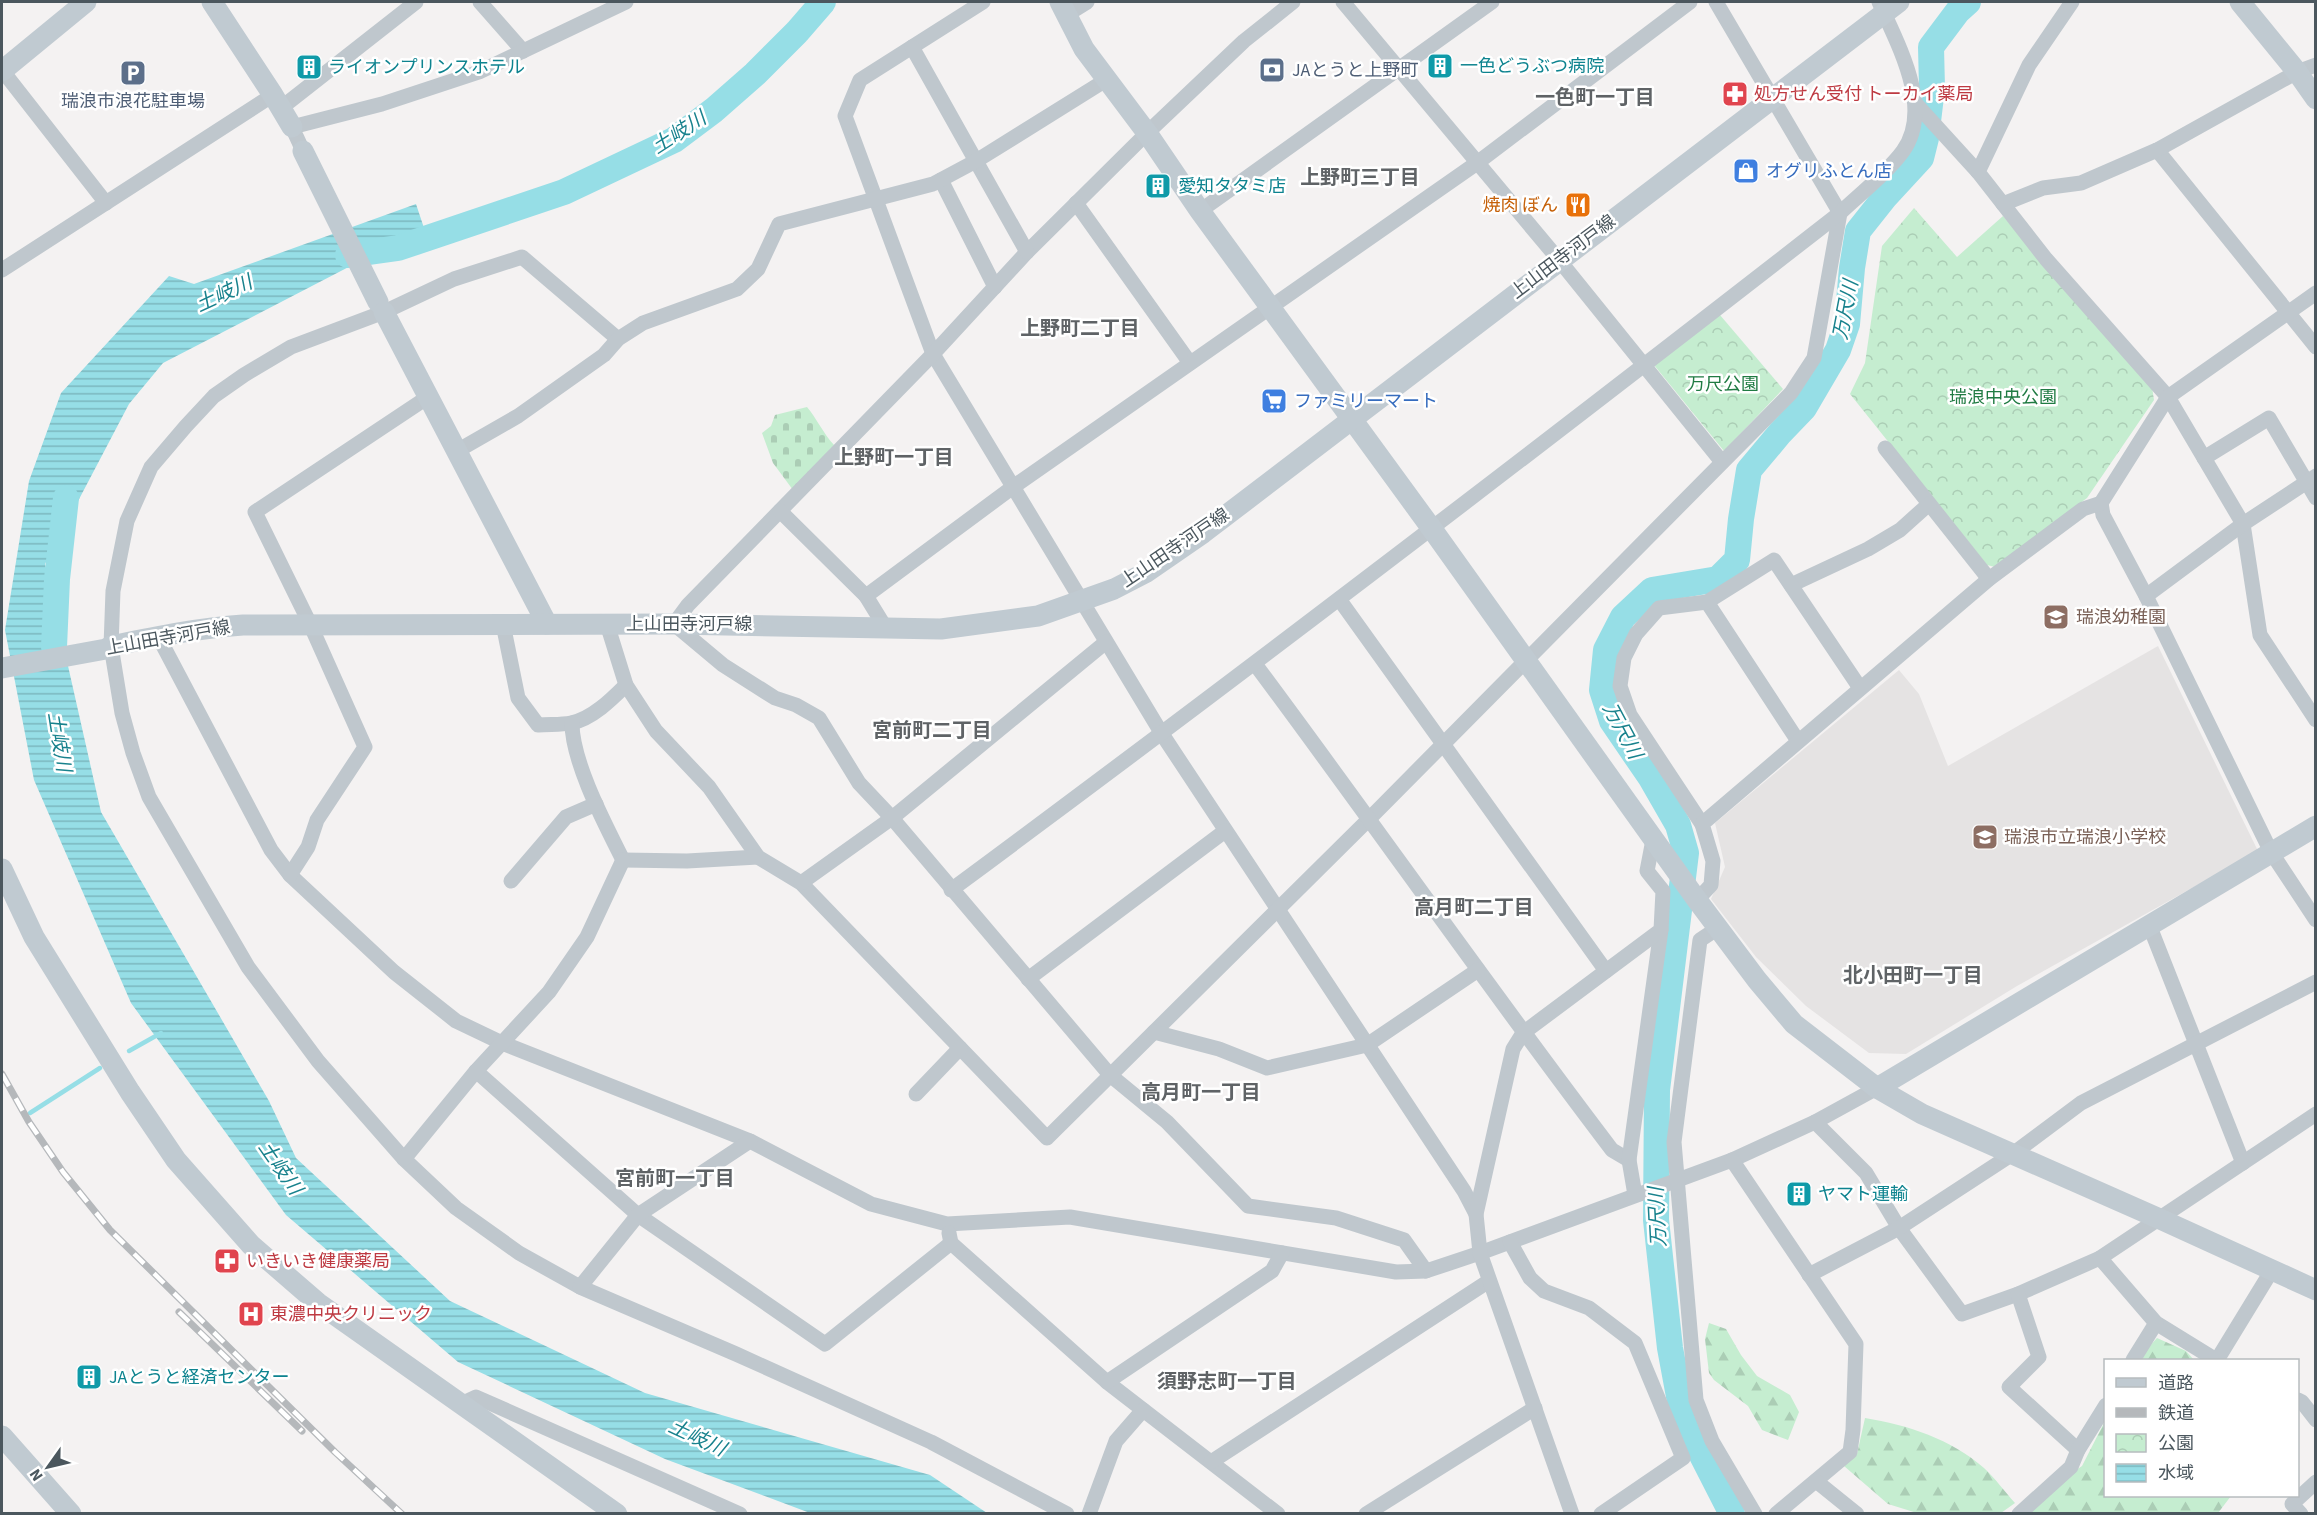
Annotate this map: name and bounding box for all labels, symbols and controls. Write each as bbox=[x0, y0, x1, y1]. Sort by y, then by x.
building icon: 一色どうぶつ病院 bbox=[1425, 51, 1455, 81]
building icon: ライオンプリンスホテル bbox=[294, 52, 324, 82]
place label: 一色どうぶつ病院 bbox=[1460, 54, 1604, 79]
place label: ライオンプリンスホテル bbox=[328, 55, 525, 80]
bank icon: JAとうと上野町 bbox=[1257, 55, 1287, 85]
parking icon: 瑞浪市浪花駐車場 bbox=[118, 58, 148, 88]
place label: JAとうと上野町 bbox=[1292, 58, 1418, 83]
pharmacy icon: 処方せん受付 トーカイ薬局 bbox=[1720, 79, 1750, 109]
place label: 処方せん受付 トーカイ薬局 bbox=[1754, 82, 1974, 107]
district label: 一色町一丁目 bbox=[1535, 84, 1655, 112]
place label: 瑞浪市浪花駐車場 bbox=[61, 89, 205, 114]
water label: 土岐川 bbox=[646, 104, 713, 161]
shop icon: オグリふとん店 bbox=[1731, 156, 1761, 186]
place label: オグリふとん店 bbox=[1766, 159, 1892, 184]
district label: 上野町三丁目 bbox=[1300, 164, 1420, 192]
building icon: 愛知タタミ店 bbox=[1143, 171, 1173, 201]
place label: 愛知タタミ店 bbox=[1178, 174, 1286, 199]
restaurant icon: 焼肉 ぼん bbox=[1563, 190, 1593, 220]
place label: 焼肉 ぼん bbox=[1482, 193, 1558, 218]
street label: 上山田寺河戸線 bbox=[1505, 209, 1621, 305]
water label: 土岐川 bbox=[191, 268, 259, 319]
water label: 万尺川 bbox=[1827, 276, 1866, 342]
district label: 上野町二丁目 bbox=[1020, 315, 1140, 343]
park label: 万尺公園 bbox=[1687, 372, 1759, 397]
park label: 瑞浪中央公園 bbox=[1949, 385, 2057, 410]
supermarket icon: ファミリーマート bbox=[1259, 386, 1289, 416]
place label: ファミリーマート bbox=[1294, 389, 1438, 414]
district label: 上野町一丁目 bbox=[834, 444, 954, 472]
street label: 上山田寺河戸線 bbox=[1116, 502, 1234, 594]
school or university icon: 瑞浪幼稚園 bbox=[2041, 602, 2071, 632]
place label: 瑞浪幼稚園 bbox=[2076, 605, 2166, 630]
street label: 上山田寺河戸線 bbox=[626, 612, 752, 637]
street label: 上山田寺河戸線 bbox=[104, 615, 232, 661]
water label: 万尺川 bbox=[1596, 698, 1649, 766]
water label: 土岐川 bbox=[40, 710, 78, 776]
district label: 宮前町二丁目 bbox=[872, 717, 992, 745]
school or university icon: 瑞浪市立瑞浪小学校 bbox=[1970, 822, 2000, 852]
place label: 瑞浪市立瑞浪小学校 bbox=[2004, 825, 2166, 850]
district label: 高月町二丁目 bbox=[1414, 894, 1534, 922]
district label: 北小田町一丁目 bbox=[1843, 962, 1983, 990]
district label: 高月町一丁目 bbox=[1141, 1079, 1261, 1107]
water label: 土岐川 bbox=[251, 1135, 310, 1202]
district label: 宮前町一丁目 bbox=[615, 1165, 735, 1193]
building icon: ヤマト運輸 bbox=[1784, 1179, 1814, 1209]
place label: ヤマト運輸 bbox=[1818, 1182, 1908, 1207]
water label: 万尺川 bbox=[1642, 1184, 1674, 1248]
pharmacy icon: いきいき健康薬局 bbox=[212, 1246, 242, 1276]
place label: いきいき健康薬局 bbox=[246, 1249, 390, 1274]
hospital icon: 東濃中央クリニック bbox=[236, 1299, 266, 1329]
place label: 東濃中央クリニック bbox=[270, 1302, 432, 1327]
legend bbox=[2104, 1359, 2299, 1497]
building icon: JAとうと経済センター bbox=[74, 1362, 104, 1392]
place label: JAとうと経済センター bbox=[109, 1365, 289, 1390]
district label: 須野志町一丁目 bbox=[1157, 1368, 1297, 1396]
text: 道路 bbox=[2158, 1371, 2194, 1396]
text: 鉄道 bbox=[2158, 1401, 2194, 1426]
water label: 土岐川 bbox=[664, 1413, 732, 1464]
text: 公園 bbox=[2158, 1431, 2194, 1456]
north arrow bbox=[18, 1437, 78, 1497]
text: 水域 bbox=[2158, 1461, 2194, 1486]
text: N bbox=[24, 1464, 48, 1485]

